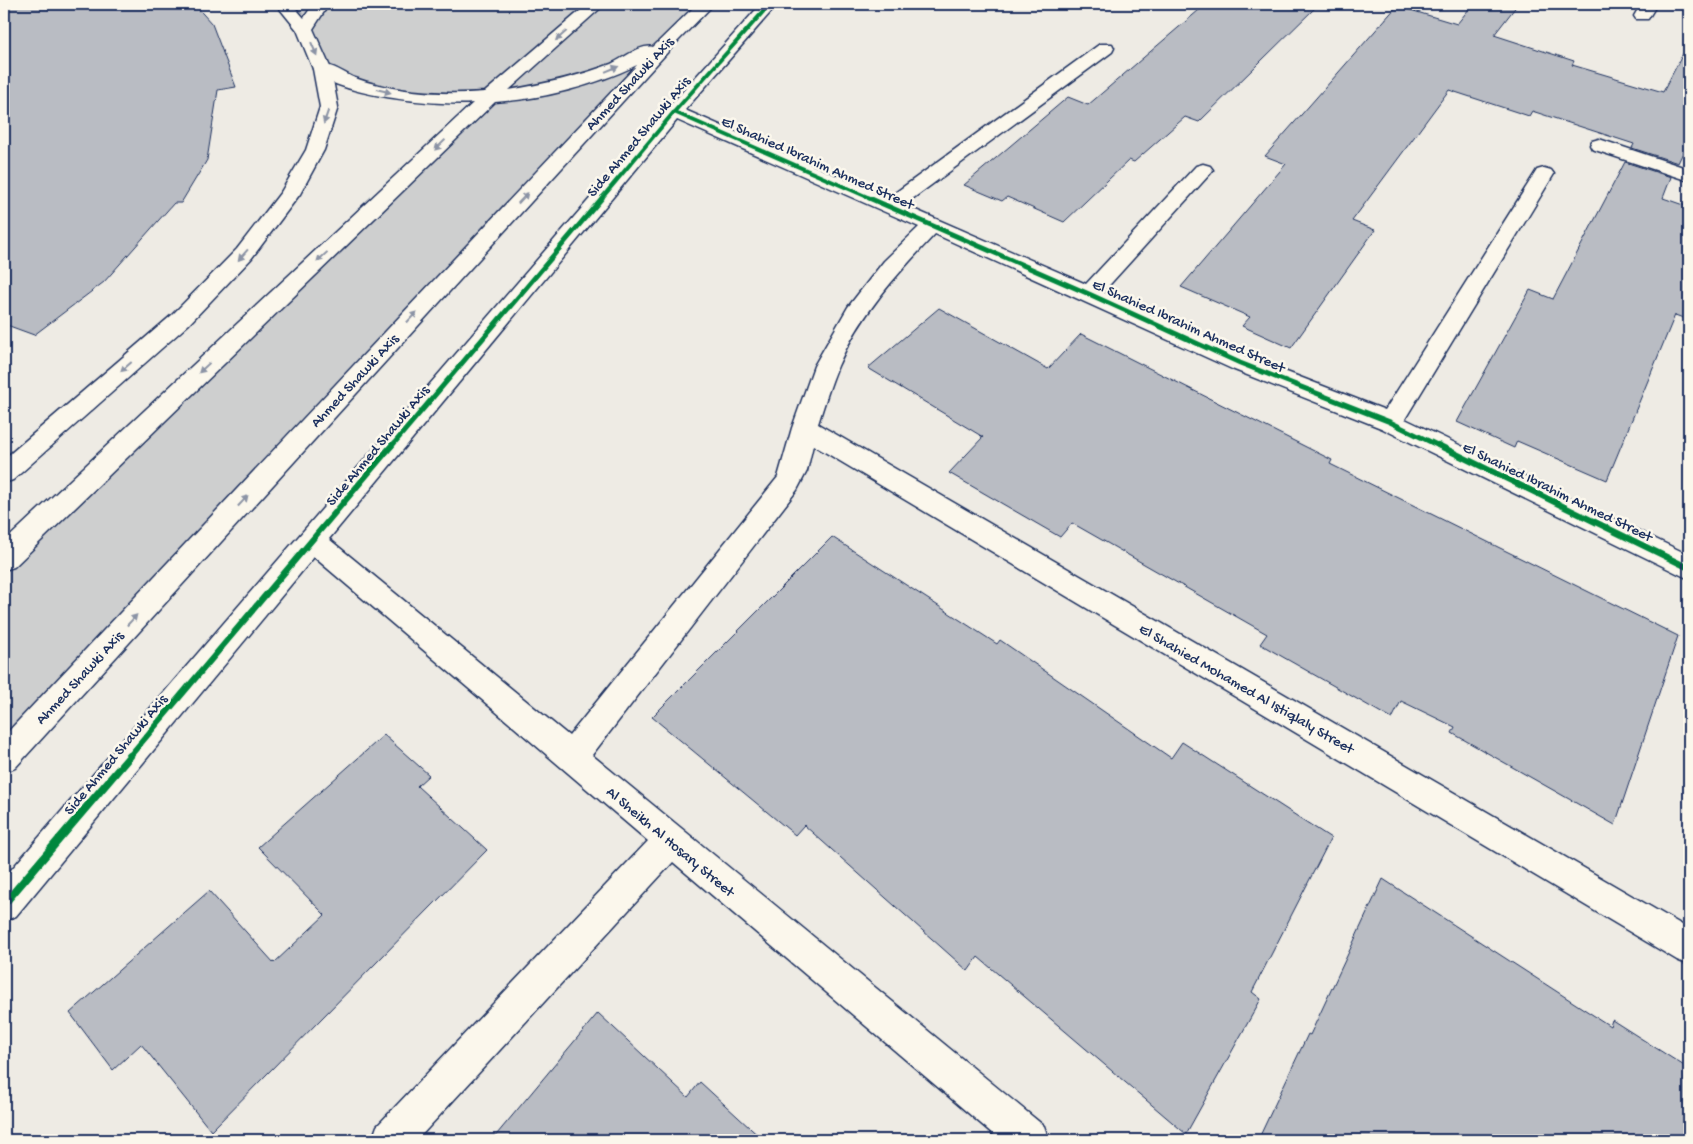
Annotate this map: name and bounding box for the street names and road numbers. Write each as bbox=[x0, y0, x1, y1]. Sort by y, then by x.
street label: Ahmed Shawki Axis bbox=[582, 33, 679, 135]
street label: Side Ahmed Shawki Axis bbox=[584, 73, 696, 201]
street label: El Shahied Ibrahim Ahmed Street bbox=[718, 113, 918, 215]
street label: El Shahied Ibrahim Ahmed Street bbox=[1089, 276, 1289, 378]
street label: Ahmed Shawki Axis bbox=[307, 330, 404, 432]
street label: Side Ahmed Shawki Axis bbox=[323, 382, 435, 510]
street label: El Shahied Ibrahim Ahmed Street bbox=[1459, 439, 1657, 548]
street label: El Shahied Mohamed Al Istiqlaly Street bbox=[1135, 621, 1358, 760]
street label: Ahmed Shawki Axis bbox=[32, 627, 129, 729]
street label: Side Ahmed Shawki Axis bbox=[61, 691, 173, 819]
street label: Al Sheikh Al Hosary Street bbox=[602, 784, 739, 903]

